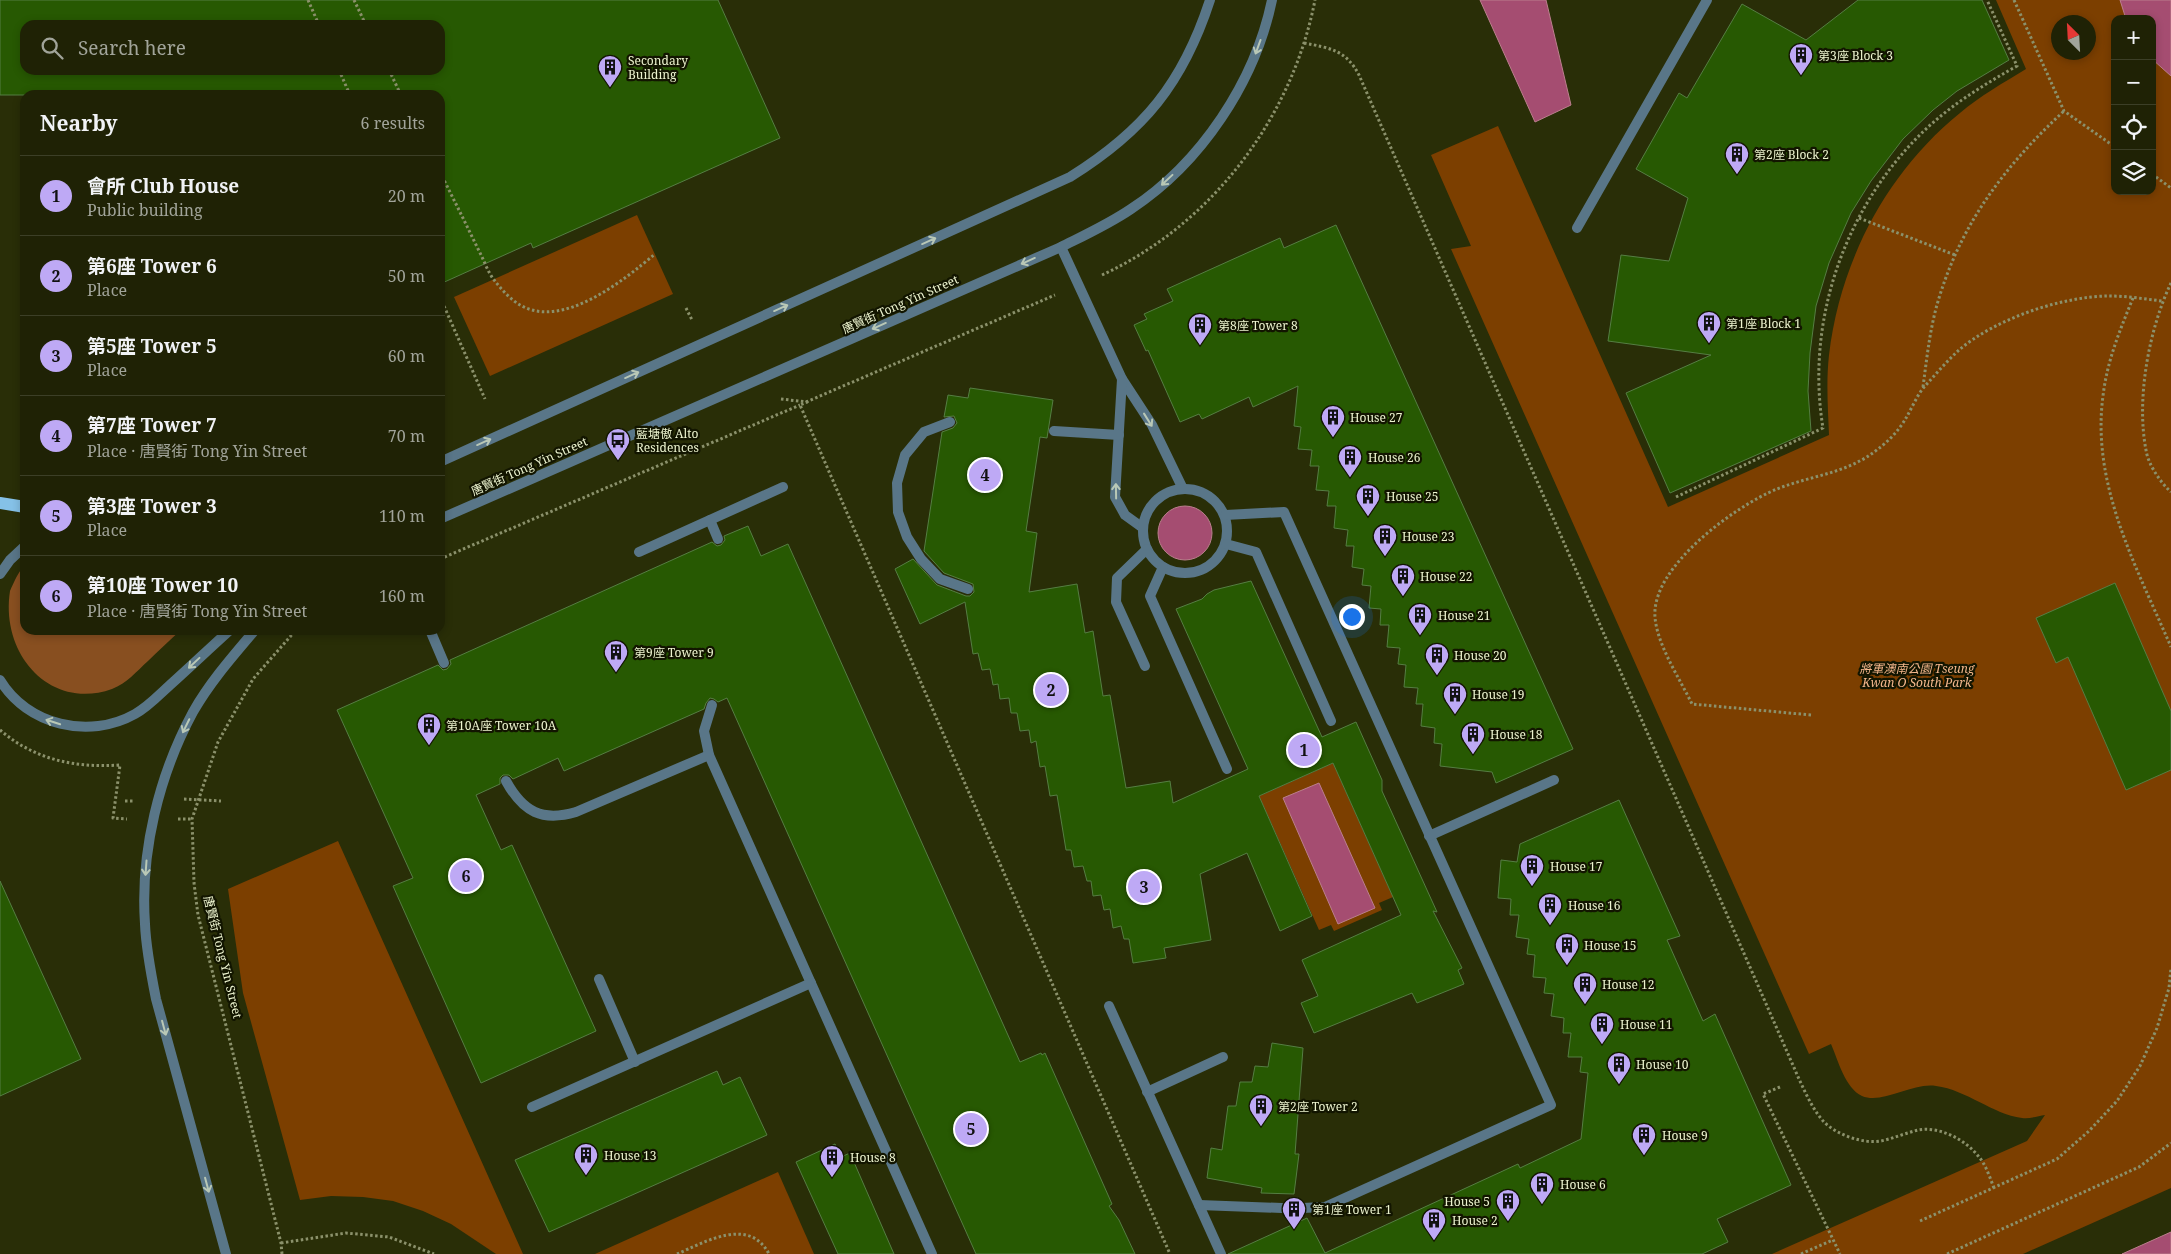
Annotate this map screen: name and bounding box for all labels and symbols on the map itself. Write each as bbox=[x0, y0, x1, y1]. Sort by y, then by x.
north arrow bbox=[2051, 15, 2096, 60]
one-way arrow bbox=[1253, 38, 1262, 54]
building icon: 第3座 Block 3 bbox=[1788, 42, 1814, 76]
place label: 第3座 Block 3 bbox=[1818, 47, 1893, 64]
place label: Secondary Building bbox=[628, 52, 688, 83]
building icon: Secondary Building bbox=[597, 54, 623, 88]
building icon: 第2座 Block 2 bbox=[1724, 141, 1750, 175]
place label: 第2座 Block 2 bbox=[1754, 146, 1829, 163]
one-way arrow bbox=[1161, 174, 1174, 186]
one-way arrow bbox=[921, 236, 936, 245]
one-way arrow bbox=[1021, 257, 1036, 267]
street label: 唐賢街 Tong Yin Street bbox=[839, 271, 961, 337]
one-way arrow bbox=[773, 302, 788, 312]
building icon: 第1座 Block 1 bbox=[1696, 310, 1722, 344]
building icon: 第8座 Tower 8 bbox=[1187, 312, 1213, 346]
place label: 第1座 Block 1 bbox=[1726, 315, 1801, 332]
place label: 第8座 Tower 8 bbox=[1218, 317, 1298, 334]
one-way arrow bbox=[872, 322, 887, 332]
one-way arrow bbox=[625, 369, 640, 379]
building icon: House 27 bbox=[1320, 404, 1346, 438]
place label: House 27 bbox=[1350, 409, 1403, 426]
one-way arrow bbox=[1144, 412, 1154, 426]
place label: 藍塘傲 Alto Residences bbox=[636, 425, 699, 456]
bus stop icon: 藍塘傲 Alto Residences bbox=[605, 427, 631, 461]
street label: 唐賢街 Tong Yin Street bbox=[468, 433, 590, 499]
one-way arrow bbox=[476, 436, 491, 446]
building icon: House 26 bbox=[1337, 444, 1363, 478]
place label: House 26 bbox=[1368, 449, 1421, 466]
pin: 4 bbox=[969, 456, 1001, 494]
one-way arrow bbox=[1111, 483, 1121, 499]
building icon: House 25 bbox=[1355, 483, 1381, 517]
place label: House 25 bbox=[1386, 488, 1438, 505]
building icon: House 23 bbox=[1372, 523, 1398, 557]
place label: House 23 bbox=[1402, 528, 1455, 545]
building icon: House 22 bbox=[1390, 563, 1416, 597]
place label: House 22 bbox=[1420, 568, 1472, 585]
building icon: House 21 bbox=[1407, 602, 1433, 636]
your location bbox=[1339, 604, 1365, 630]
place label: House 21 bbox=[1438, 607, 1490, 624]
building icon: 第9座 Tower 9 bbox=[603, 639, 629, 673]
building icon: House 20 bbox=[1424, 642, 1450, 676]
place label: 第9座 Tower 9 bbox=[634, 644, 714, 661]
place label: House 20 bbox=[1454, 647, 1507, 664]
one-way arrow bbox=[188, 657, 200, 669]
park label: 將軍澳南公園 Tseung Kwan O South Park bbox=[1859, 660, 1976, 691]
pin: 2 bbox=[1035, 671, 1067, 709]
building icon: House 19 bbox=[1442, 681, 1468, 715]
place label: House 19 bbox=[1472, 686, 1524, 703]
building icon: 第10A座 Tower 10A bbox=[416, 712, 442, 746]
one-way arrow bbox=[46, 716, 62, 726]
place label: 第10A座 Tower 10A bbox=[446, 717, 557, 734]
one-way arrow bbox=[181, 719, 191, 734]
building icon: House 18 bbox=[1460, 721, 1486, 755]
place label: House 18 bbox=[1490, 726, 1543, 743]
pin: 1 bbox=[1288, 731, 1320, 769]
building icon: House 17 bbox=[1519, 853, 1545, 887]
pin: 6 bbox=[450, 857, 482, 895]
place label: House 17 bbox=[1550, 858, 1603, 875]
one-way arrow bbox=[142, 860, 151, 876]
pin: 3 bbox=[1128, 868, 1160, 906]
building icon: House 16 bbox=[1537, 892, 1563, 926]
street label: 唐賢街 Tong Yin Street bbox=[200, 894, 246, 1020]
place label: House 16 bbox=[1568, 897, 1621, 914]
building icon: House 15 bbox=[1554, 932, 1580, 966]
place label: House 15 bbox=[1584, 937, 1636, 954]
building icon: House 12 bbox=[1572, 971, 1598, 1005]
place label: House 12 bbox=[1602, 976, 1654, 993]
building icon: House 11 bbox=[1589, 1011, 1615, 1045]
place label: House 11 bbox=[1620, 1016, 1672, 1033]
one-way arrow bbox=[159, 1020, 169, 1036]
building icon: House 10 bbox=[1606, 1051, 1632, 1085]
place label: House 10 bbox=[1636, 1056, 1689, 1073]
building icon: 第2座 Tower 2 bbox=[1248, 1093, 1274, 1127]
place label: 第2座 Tower 2 bbox=[1278, 1098, 1358, 1115]
pin: 5 bbox=[955, 1110, 987, 1148]
building icon: House 9 bbox=[1631, 1122, 1657, 1156]
place label: House 9 bbox=[1662, 1127, 1708, 1144]
building icon: House 13 bbox=[573, 1142, 599, 1176]
building icon: House 8 bbox=[819, 1144, 845, 1178]
place label: House 13 bbox=[604, 1147, 657, 1164]
place label: House 8 bbox=[850, 1149, 896, 1166]
building icon: House 6 bbox=[1529, 1171, 1555, 1205]
place label: House 6 bbox=[1560, 1176, 1606, 1193]
one-way arrow bbox=[202, 1177, 212, 1193]
building icon: House 5 bbox=[1495, 1188, 1521, 1222]
place label: House 5 bbox=[1444, 1193, 1490, 1210]
building icon: 第1座 Tower 1 bbox=[1281, 1196, 1307, 1230]
place label: 第1座 Tower 1 bbox=[1312, 1201, 1392, 1218]
building icon: House 2 bbox=[1421, 1207, 1447, 1241]
place label: House 2 bbox=[1452, 1212, 1498, 1229]

